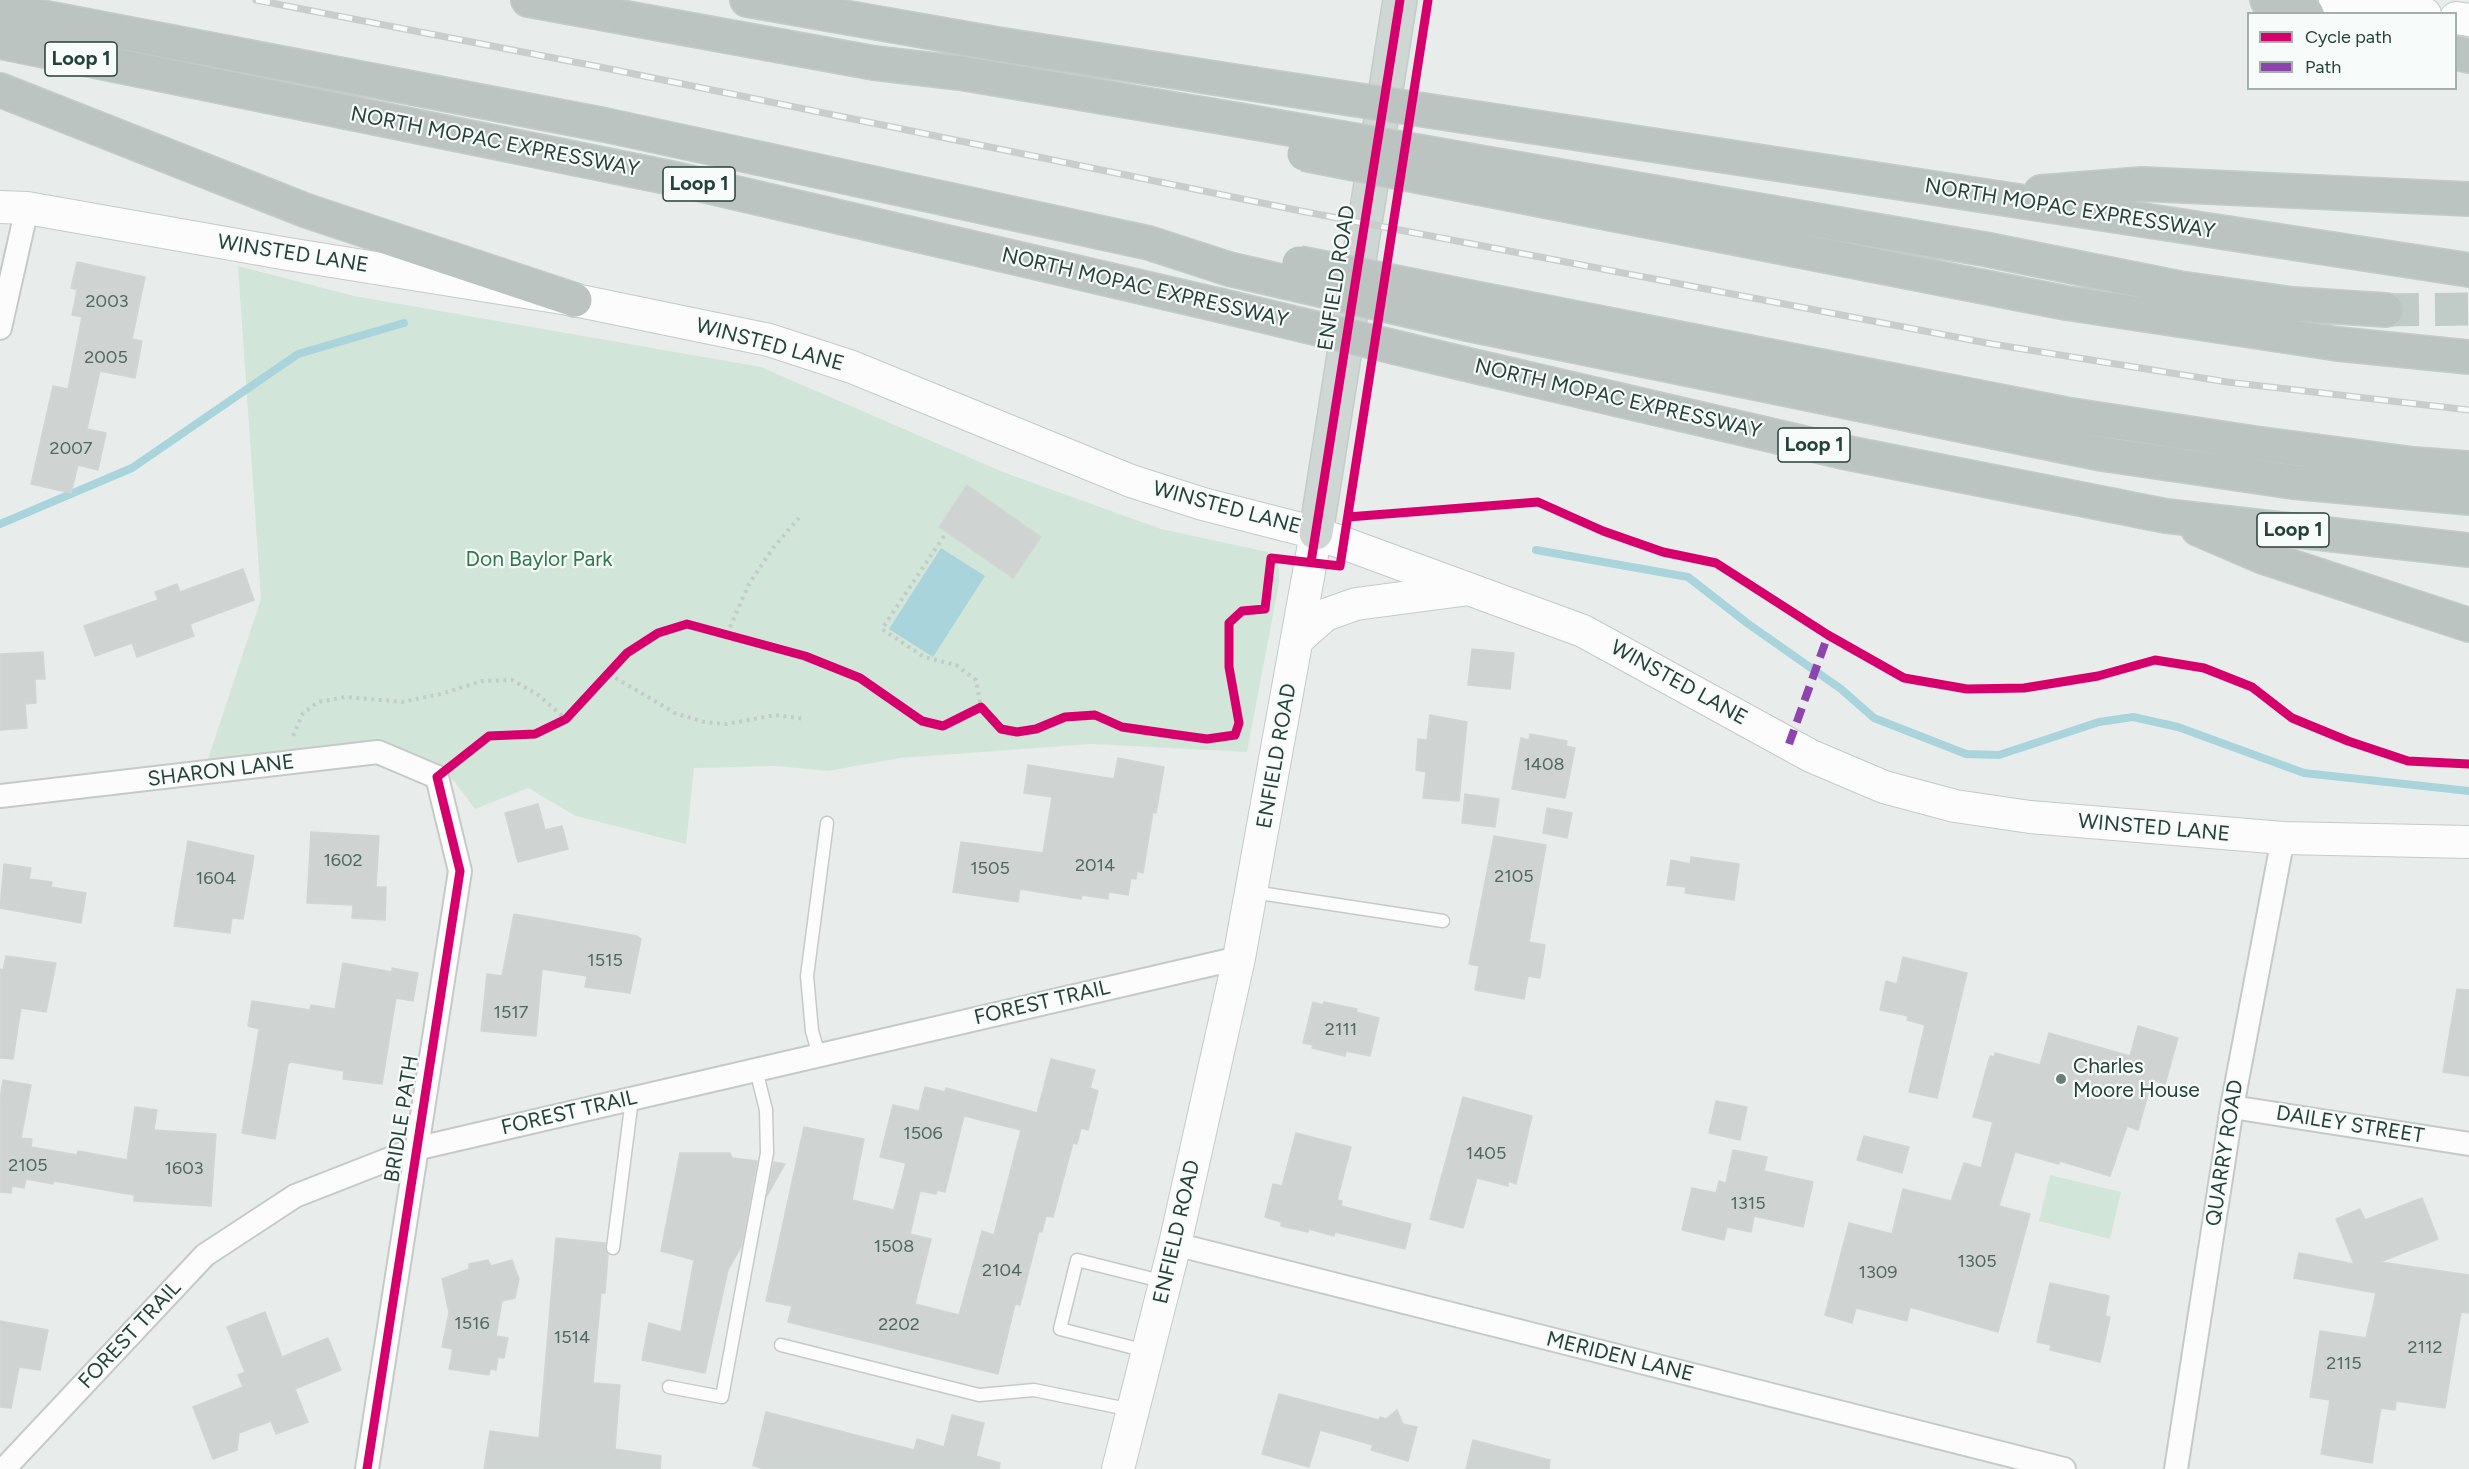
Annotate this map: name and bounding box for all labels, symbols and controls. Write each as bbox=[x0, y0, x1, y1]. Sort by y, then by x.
legend bbox=[2247, 12, 2457, 90]
text: Cycle path bbox=[2305, 26, 2392, 48]
road number: Loop 1 bbox=[45, 42, 117, 76]
text: Path bbox=[2305, 56, 2341, 78]
street label: NORTH MOPAC EXPRESSWAY bbox=[349, 102, 641, 182]
road number: Loop 1 bbox=[663, 167, 735, 201]
street label: NORTH MOPAC EXPRESSWAY bbox=[1923, 174, 2217, 244]
street label: ENFIELD ROAD bbox=[1313, 203, 1361, 353]
street label: WINSTED LANE bbox=[216, 230, 370, 278]
street label: NORTH MOPAC EXPRESSWAY bbox=[999, 243, 1291, 333]
house number: 2003 bbox=[86, 291, 128, 313]
street label: WINSTED LANE bbox=[693, 313, 847, 377]
house number: 2005 bbox=[84, 347, 128, 369]
street label: NORTH MOPAC EXPRESSWAY bbox=[1472, 354, 1764, 444]
road number: Loop 1 bbox=[1778, 428, 1850, 462]
house number: 2007 bbox=[50, 438, 92, 460]
street label: WINSTED LANE bbox=[1150, 476, 1304, 540]
road number: Loop 1 bbox=[2257, 513, 2329, 547]
park label: Don Baylor Park bbox=[466, 547, 612, 573]
street label: WINSTED LANE bbox=[1606, 635, 1752, 731]
street label: ENFIELD ROAD bbox=[1252, 681, 1302, 831]
street label: SHARON LANE bbox=[146, 750, 296, 792]
house number: 1408 bbox=[1523, 754, 1565, 776]
street label: WINSTED LANE bbox=[2077, 809, 2231, 847]
house number: 1602 bbox=[323, 850, 363, 872]
house number: 2014 bbox=[1075, 855, 1115, 877]
house number: 1505 bbox=[970, 858, 1010, 880]
house number: 2105 bbox=[1494, 866, 1534, 888]
house number: 1604 bbox=[196, 868, 236, 890]
house number: 1515 bbox=[587, 950, 623, 972]
street label: FOREST TRAIL bbox=[972, 975, 1112, 1031]
house number: 1517 bbox=[494, 1002, 528, 1024]
house number: 2111 bbox=[1325, 1019, 1357, 1041]
street label: BRIDLE PATH bbox=[380, 1054, 424, 1184]
place label: Charles Moore House bbox=[2073, 1054, 2200, 1104]
marker: Charles Moore House bbox=[2054, 1072, 2068, 1086]
street label: QUARRY ROAD bbox=[2201, 1078, 2249, 1228]
street label: FOREST TRAIL bbox=[499, 1085, 639, 1141]
street label: DAILEY STREET bbox=[2274, 1101, 2426, 1149]
house number: 1506 bbox=[903, 1123, 943, 1145]
house number: 1405 bbox=[1466, 1143, 1506, 1165]
house number: 2105 bbox=[8, 1155, 48, 1177]
house number: 1603 bbox=[165, 1158, 203, 1180]
street label: ENFIELD ROAD bbox=[1148, 1158, 1206, 1306]
house number: 1315 bbox=[1730, 1193, 1766, 1215]
house number: 1508 bbox=[874, 1236, 914, 1258]
house number: 1305 bbox=[1957, 1251, 1997, 1273]
house number: 2104 bbox=[982, 1260, 1022, 1282]
house number: 1309 bbox=[1859, 1262, 1897, 1284]
street label: FOREST TRAIL bbox=[74, 1276, 186, 1394]
house number: 1516 bbox=[454, 1313, 490, 1335]
house number: 2202 bbox=[878, 1314, 920, 1336]
street label: MERIDEN LANE bbox=[1544, 1326, 1696, 1388]
house number: 1514 bbox=[554, 1327, 590, 1349]
house number: 2112 bbox=[2408, 1337, 2442, 1359]
house number: 2115 bbox=[2326, 1353, 2362, 1375]

